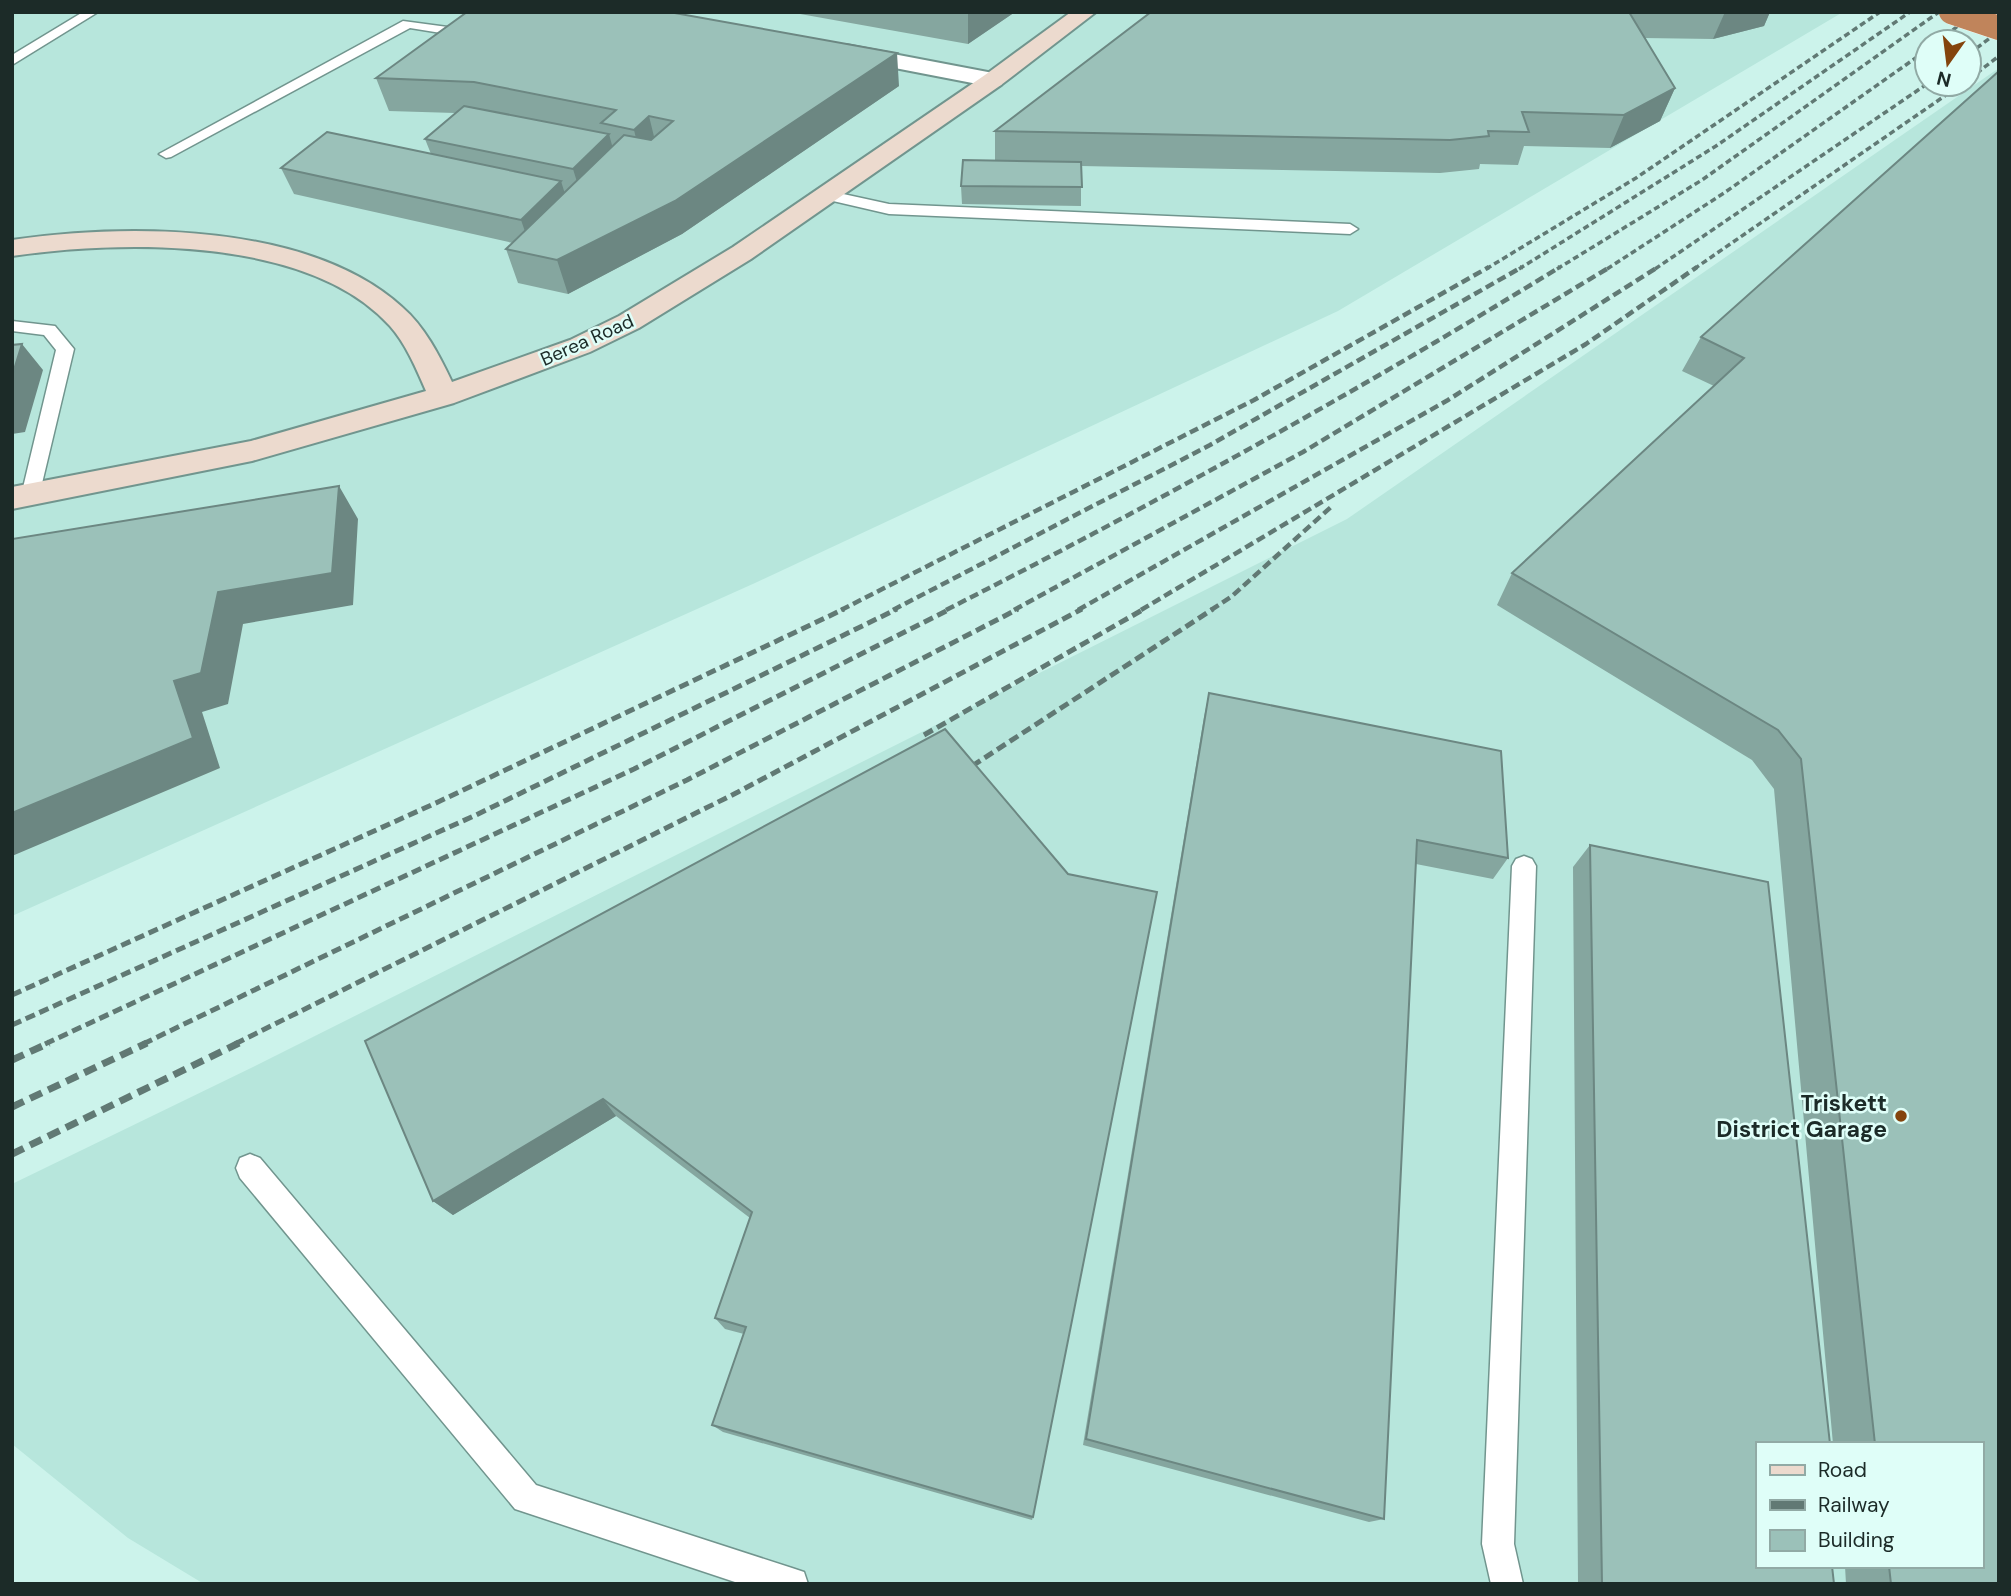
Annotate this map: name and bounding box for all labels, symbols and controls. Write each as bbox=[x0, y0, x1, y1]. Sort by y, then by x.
north arrow bbox=[1913, 28, 1983, 98]
text: N bbox=[1934, 65, 1954, 93]
street label: Berea Road bbox=[537, 308, 637, 372]
place label: Triskett District Garage bbox=[1716, 1088, 1887, 1144]
marker: Triskett District Garage bbox=[1893, 1108, 1909, 1124]
legend bbox=[1756, 1442, 1983, 1568]
text: Road bbox=[1818, 1456, 1867, 1484]
text: Railway bbox=[1818, 1491, 1890, 1519]
text: Building bbox=[1818, 1526, 1895, 1554]

